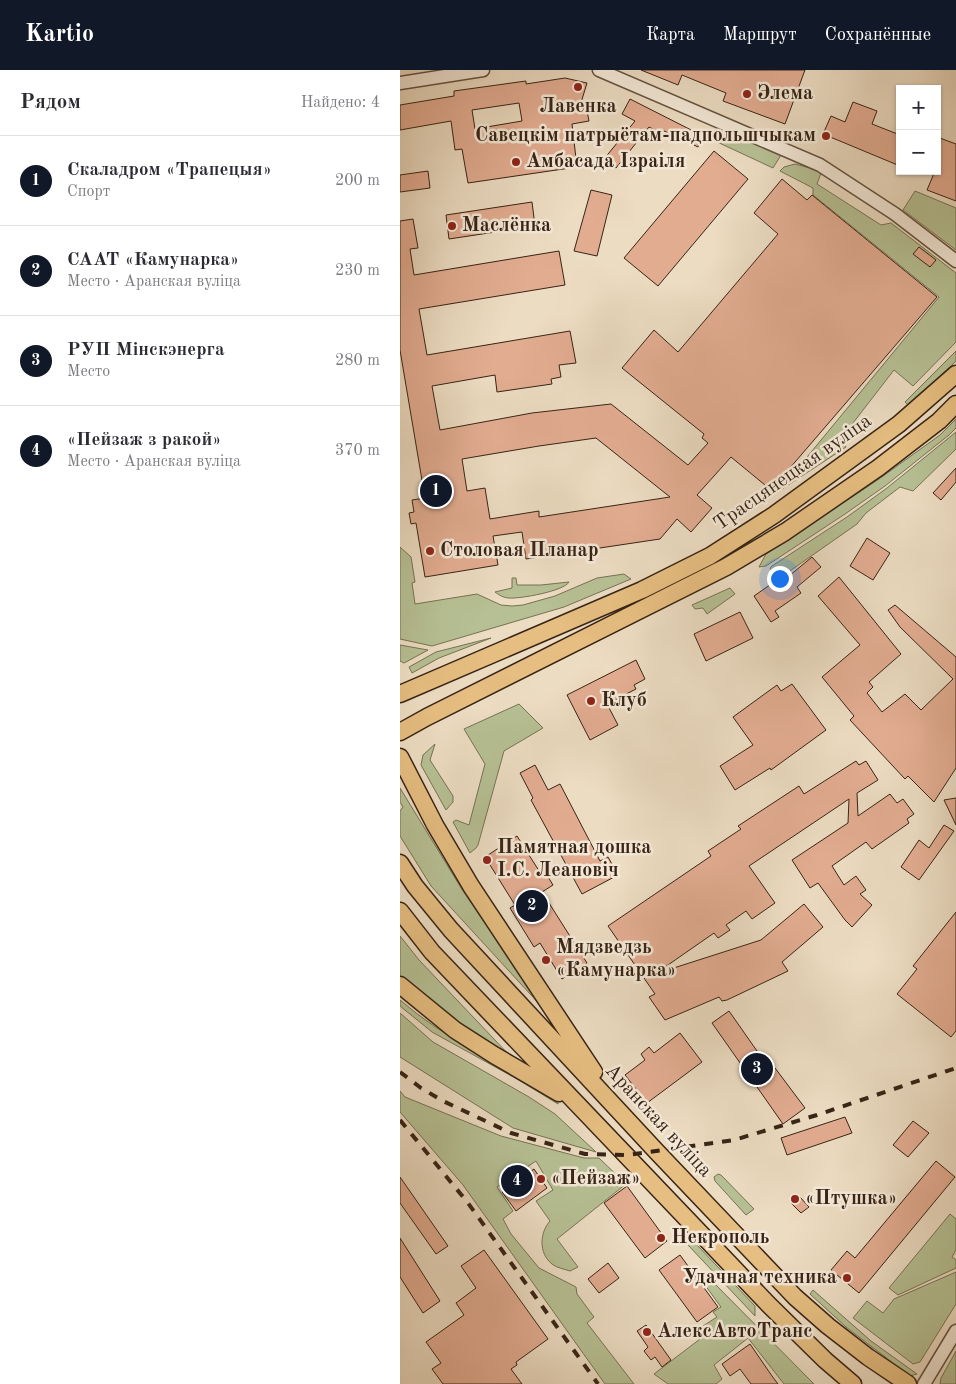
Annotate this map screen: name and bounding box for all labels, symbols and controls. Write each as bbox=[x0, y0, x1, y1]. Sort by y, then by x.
text: Kartio bbox=[25, 23, 94, 47]
text: Карта bbox=[646, 26, 695, 44]
text: Маршрут bbox=[723, 26, 797, 44]
text: Сохранённые bbox=[825, 26, 931, 44]
marker: Лавенка bbox=[572, 81, 584, 93]
place label: Элема bbox=[757, 84, 813, 104]
map controls bbox=[896, 85, 941, 175]
button: + bbox=[896, 85, 941, 130]
marker: Элема bbox=[741, 88, 753, 100]
text: Рядом bbox=[20, 92, 81, 113]
text: Найдено: 4 bbox=[301, 95, 380, 111]
place label: Лавенка bbox=[539, 97, 617, 117]
place label: Савецкім патрыётам-падпольшчыкам bbox=[475, 126, 816, 146]
marker: Савецкім патрыётам-падпольшчыкам bbox=[820, 130, 832, 142]
button: − bbox=[896, 130, 941, 175]
place label: Амбасада Ізраіля bbox=[526, 152, 685, 172]
marker: Амбасада Ізраіля bbox=[510, 156, 522, 168]
text: Скаладром «Трапецыя» bbox=[67, 161, 272, 180]
text: 1 bbox=[31, 173, 41, 189]
text: 200 m bbox=[335, 173, 380, 189]
text: Спорт bbox=[67, 184, 110, 200]
place label: Маслёнка bbox=[462, 216, 551, 236]
marker: Маслёнка bbox=[446, 220, 458, 232]
text: СААТ «Камунарка» bbox=[67, 251, 239, 270]
text: 2 bbox=[31, 263, 41, 279]
text: 230 m bbox=[335, 263, 380, 279]
text: Место · Аранская вуліца bbox=[67, 274, 241, 290]
text: РУП Мінскэнерга bbox=[67, 341, 225, 360]
text: 3 bbox=[31, 353, 41, 369]
text: 280 m bbox=[335, 353, 380, 369]
text: Место bbox=[67, 364, 110, 380]
street label: Трасцянецкая вуліца bbox=[711, 411, 875, 535]
text: «Пейзаж з ракой» bbox=[67, 431, 221, 450]
text: 4 bbox=[31, 443, 41, 459]
text: 370 m bbox=[335, 443, 380, 459]
text: Место · Аранская вуліца bbox=[67, 454, 241, 470]
pin: 1 bbox=[420, 472, 452, 510]
place label: Столовая Планар bbox=[440, 541, 599, 561]
marker: Столовая Планар bbox=[424, 545, 436, 557]
your location bbox=[767, 566, 793, 592]
place label: Клуб bbox=[601, 691, 647, 711]
marker: Клуб bbox=[585, 695, 597, 707]
place label: Памятная дошка І.С. Леановіч bbox=[497, 838, 651, 881]
marker: Памятная дошка І.С. Леановіч bbox=[481, 854, 493, 866]
pin: 2 bbox=[516, 887, 548, 925]
place label: Мядзведзь «Камунарка» bbox=[556, 938, 676, 981]
marker: Мядзведзь «Камунарка» bbox=[540, 954, 552, 966]
pin: 3 bbox=[741, 1050, 773, 1088]
street label: Аранская вуліца bbox=[601, 1061, 715, 1181]
pin: 4 bbox=[501, 1162, 533, 1200]
place label: «Пейзаж» bbox=[551, 1169, 641, 1189]
marker: «Пейзаж» bbox=[535, 1173, 547, 1185]
place label: «Птушка» bbox=[805, 1189, 897, 1209]
marker: «Птушка» bbox=[789, 1193, 801, 1205]
place label: Некрополь bbox=[671, 1228, 769, 1248]
marker: Некрополь bbox=[655, 1232, 667, 1244]
place label: Удачная техника bbox=[682, 1268, 837, 1288]
marker: Удачная техника bbox=[841, 1272, 853, 1284]
place label: АлексАвтоТранс bbox=[657, 1322, 813, 1342]
marker: АлексАвтоТранс bbox=[641, 1326, 653, 1338]

